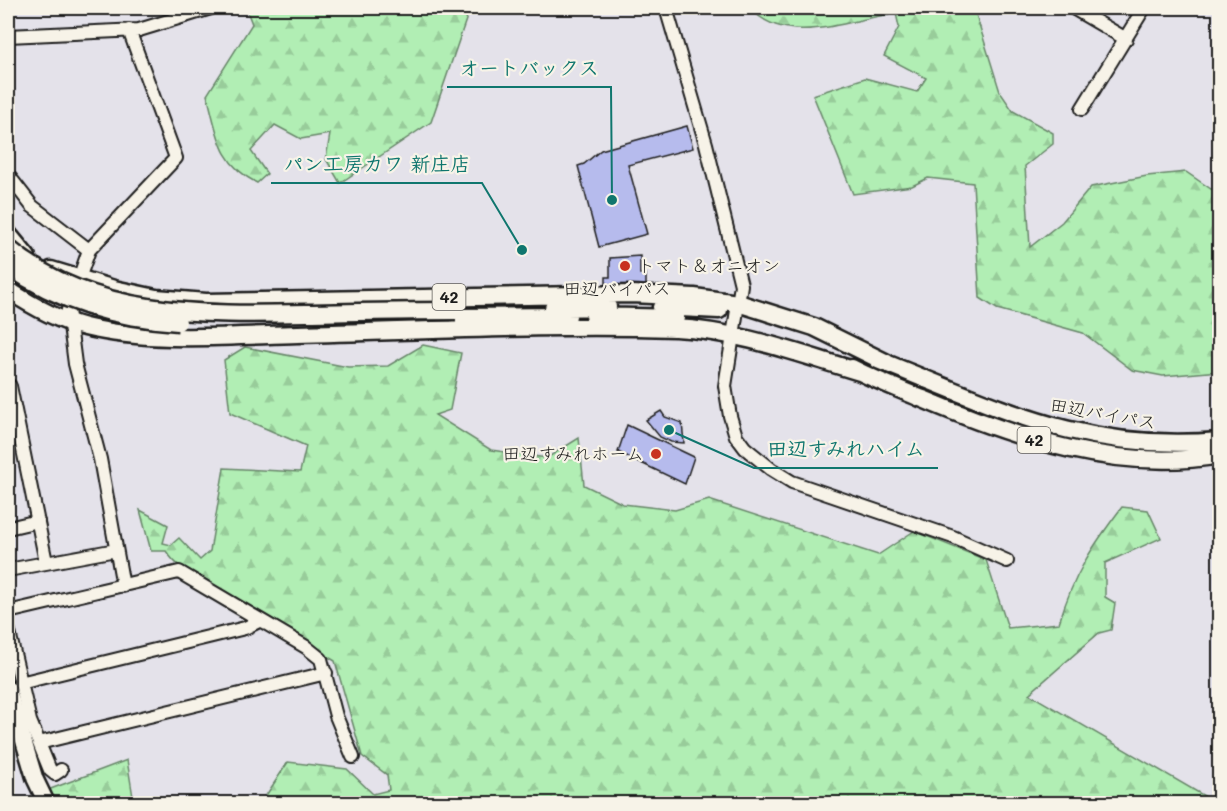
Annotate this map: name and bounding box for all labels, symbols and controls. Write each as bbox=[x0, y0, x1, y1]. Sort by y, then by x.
callout: オートバックス bbox=[447, 49, 611, 87]
text: オートバックス bbox=[459, 54, 599, 80]
callout: パン工房カワ 新庄店 bbox=[271, 145, 482, 183]
text: パン工房カワ 新庄店 bbox=[283, 150, 471, 176]
place label: トマト＆オニオン bbox=[637, 253, 780, 277]
marker: トマト＆オニオン bbox=[618, 259, 632, 273]
street label: 田辺バイパス bbox=[563, 276, 671, 300]
road number: 42 bbox=[432, 284, 466, 310]
street label: 田辺バイパス bbox=[1048, 392, 1158, 434]
road number: 42 bbox=[1018, 427, 1050, 453]
callout: 田辺すみれハイム bbox=[754, 430, 938, 468]
text: 田辺すみれハイム bbox=[767, 435, 925, 461]
place label: 田辺すみれホーム bbox=[502, 441, 644, 465]
marker: 田辺すみれホーム bbox=[649, 447, 663, 461]

